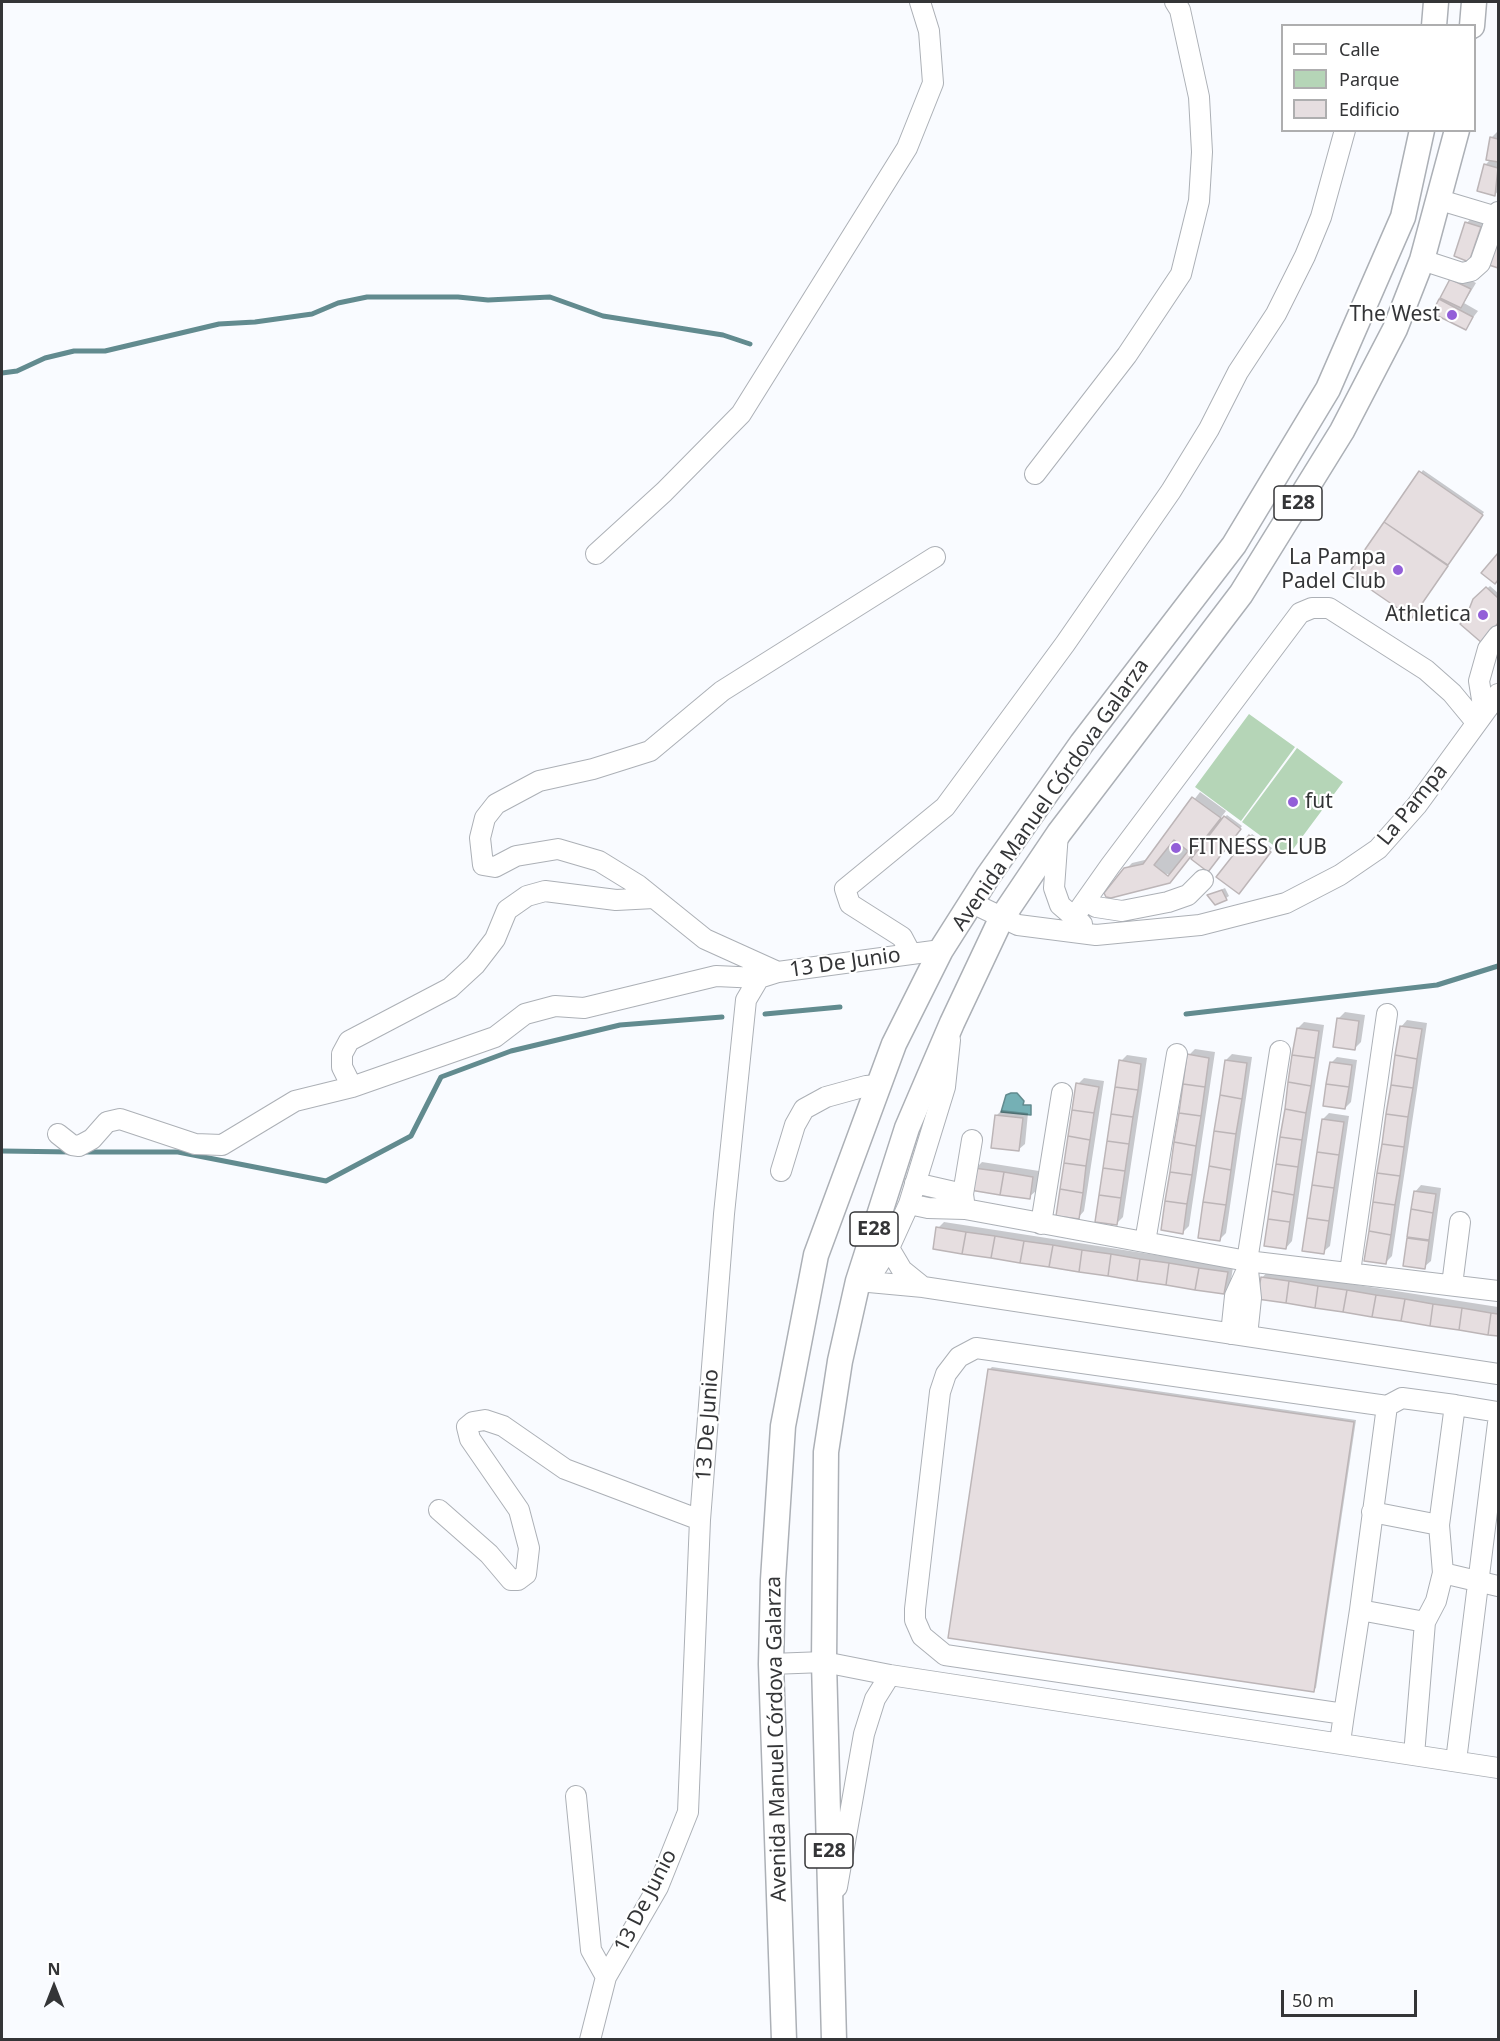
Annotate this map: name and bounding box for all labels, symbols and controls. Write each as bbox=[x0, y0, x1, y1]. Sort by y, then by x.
legend bbox=[1281, 24, 1476, 132]
text: Calle bbox=[1339, 37, 1380, 61]
text: Parque bbox=[1339, 67, 1399, 91]
text: Edificio bbox=[1339, 97, 1400, 121]
place label: The West bbox=[1349, 302, 1440, 328]
marker: The West bbox=[1445, 308, 1459, 322]
road number: E28 bbox=[1274, 486, 1322, 520]
place label: La Pampa Padel Club bbox=[1281, 545, 1386, 595]
marker: La Pampa Padel Club bbox=[1391, 563, 1405, 577]
place label: Athletica bbox=[1385, 602, 1471, 628]
marker: Athletica bbox=[1476, 608, 1490, 622]
street label: Avenida Manuel Córdova Galarza bbox=[947, 654, 1155, 936]
street label: La Pampa bbox=[1373, 759, 1453, 851]
place label: fut bbox=[1305, 789, 1333, 815]
marker: fut bbox=[1286, 795, 1300, 809]
place label: FITNESS CLUB bbox=[1188, 835, 1327, 861]
marker: FITNESS CLUB bbox=[1169, 841, 1183, 855]
street label: 13 De Junio bbox=[788, 943, 902, 983]
road number: E28 bbox=[850, 1212, 898, 1246]
street label: 13 De Junio bbox=[692, 1368, 724, 1482]
street label: Avenida Manuel Córdova Galarza bbox=[762, 1576, 792, 1902]
road number: E28 bbox=[805, 1834, 853, 1868]
street label: 13 De Junio bbox=[609, 1845, 683, 1957]
north arrow bbox=[24, 1957, 84, 2017]
text: N bbox=[47, 1958, 61, 1980]
scale bar bbox=[1284, 1978, 1420, 2016]
text: 50 m bbox=[1292, 1988, 1334, 2012]

